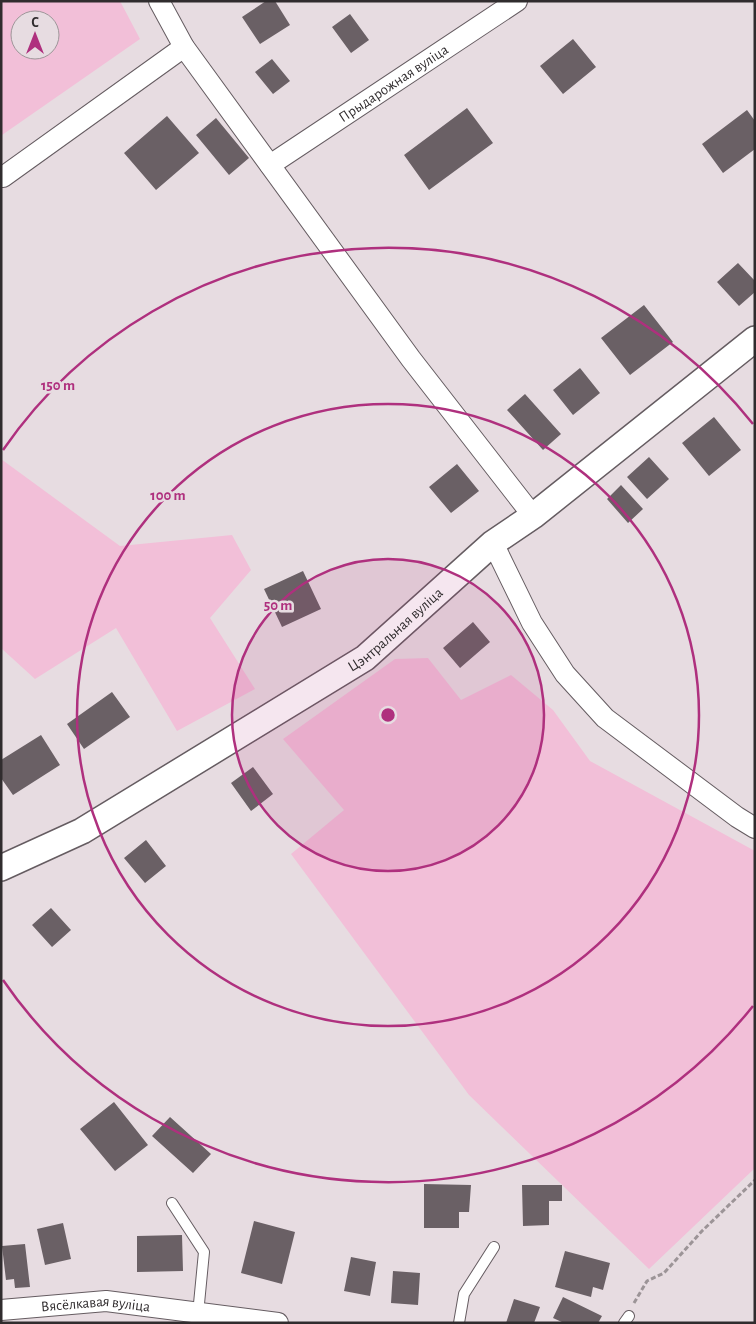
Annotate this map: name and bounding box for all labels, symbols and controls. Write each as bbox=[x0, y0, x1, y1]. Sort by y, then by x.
north arrow bbox=[10, 10, 60, 60]
text: С bbox=[31, 16, 39, 30]
street label: Прыдарожная вуліца bbox=[336, 42, 451, 125]
text: 150 m bbox=[41, 378, 75, 393]
text: 100 m bbox=[150, 488, 186, 503]
street label: Цэнтральная вуліца bbox=[345, 585, 446, 675]
text: 50 m bbox=[264, 598, 292, 613]
centre of rings bbox=[379, 706, 397, 724]
street label: Вясёлкавая вуліца bbox=[40, 1294, 151, 1315]

